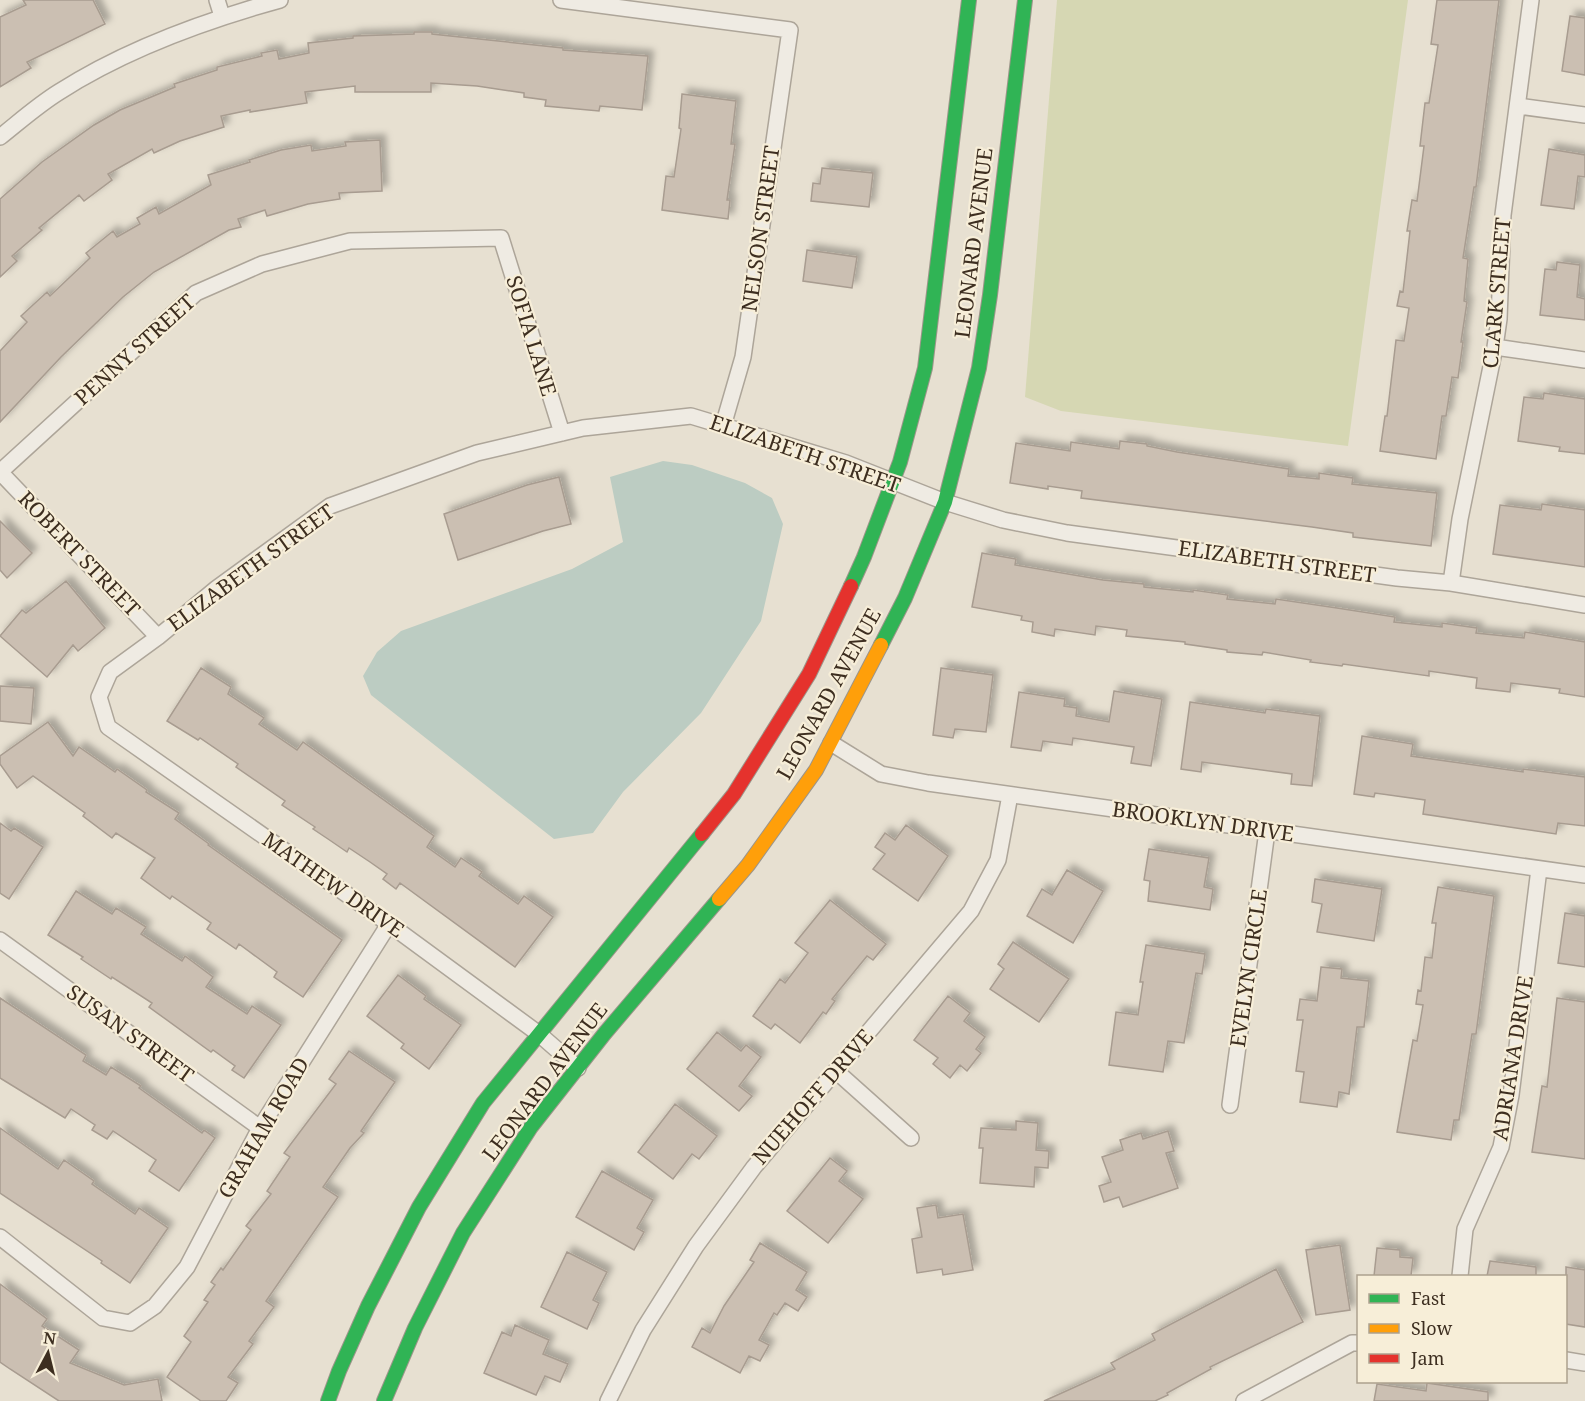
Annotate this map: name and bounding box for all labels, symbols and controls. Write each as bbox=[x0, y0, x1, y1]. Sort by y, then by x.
street label: NELSON STREET bbox=[734, 144, 786, 314]
street label: LEONARD AVENUE bbox=[947, 146, 999, 340]
street label: CLARK STREET bbox=[1475, 216, 1517, 370]
street label: SOFIA LANE bbox=[500, 272, 564, 399]
street label: PENNY STREET bbox=[68, 288, 201, 411]
street label: ELIZABETH STREET bbox=[706, 407, 904, 499]
street label: ROBERT STREET bbox=[13, 485, 147, 622]
street label: ELIZABETH STREET bbox=[161, 497, 339, 637]
street label: ELIZABETH STREET bbox=[1176, 533, 1378, 589]
street label: LEONARD AVENUE bbox=[769, 603, 887, 784]
street label: BROOKLYN DRIVE bbox=[1110, 794, 1296, 848]
street label: MATHEW DRIVE bbox=[257, 825, 410, 944]
street label: EVELYN CIRCLE bbox=[1223, 887, 1273, 1049]
street label: ADRIANA DRIVE bbox=[1485, 973, 1539, 1142]
street label: SUSAN STREET bbox=[61, 978, 200, 1089]
street label: LEONARD AVENUE bbox=[475, 996, 613, 1166]
street label: NUEHOFF DRIVE bbox=[746, 1023, 879, 1170]
street label: GRAHAM ROAD bbox=[211, 1052, 315, 1203]
legend bbox=[1357, 1275, 1567, 1383]
text: Fast bbox=[1411, 1286, 1446, 1310]
text: Slow bbox=[1411, 1316, 1453, 1340]
north arrow bbox=[18, 1323, 78, 1383]
text: N bbox=[42, 1326, 58, 1350]
text: Jam bbox=[1410, 1346, 1445, 1370]

